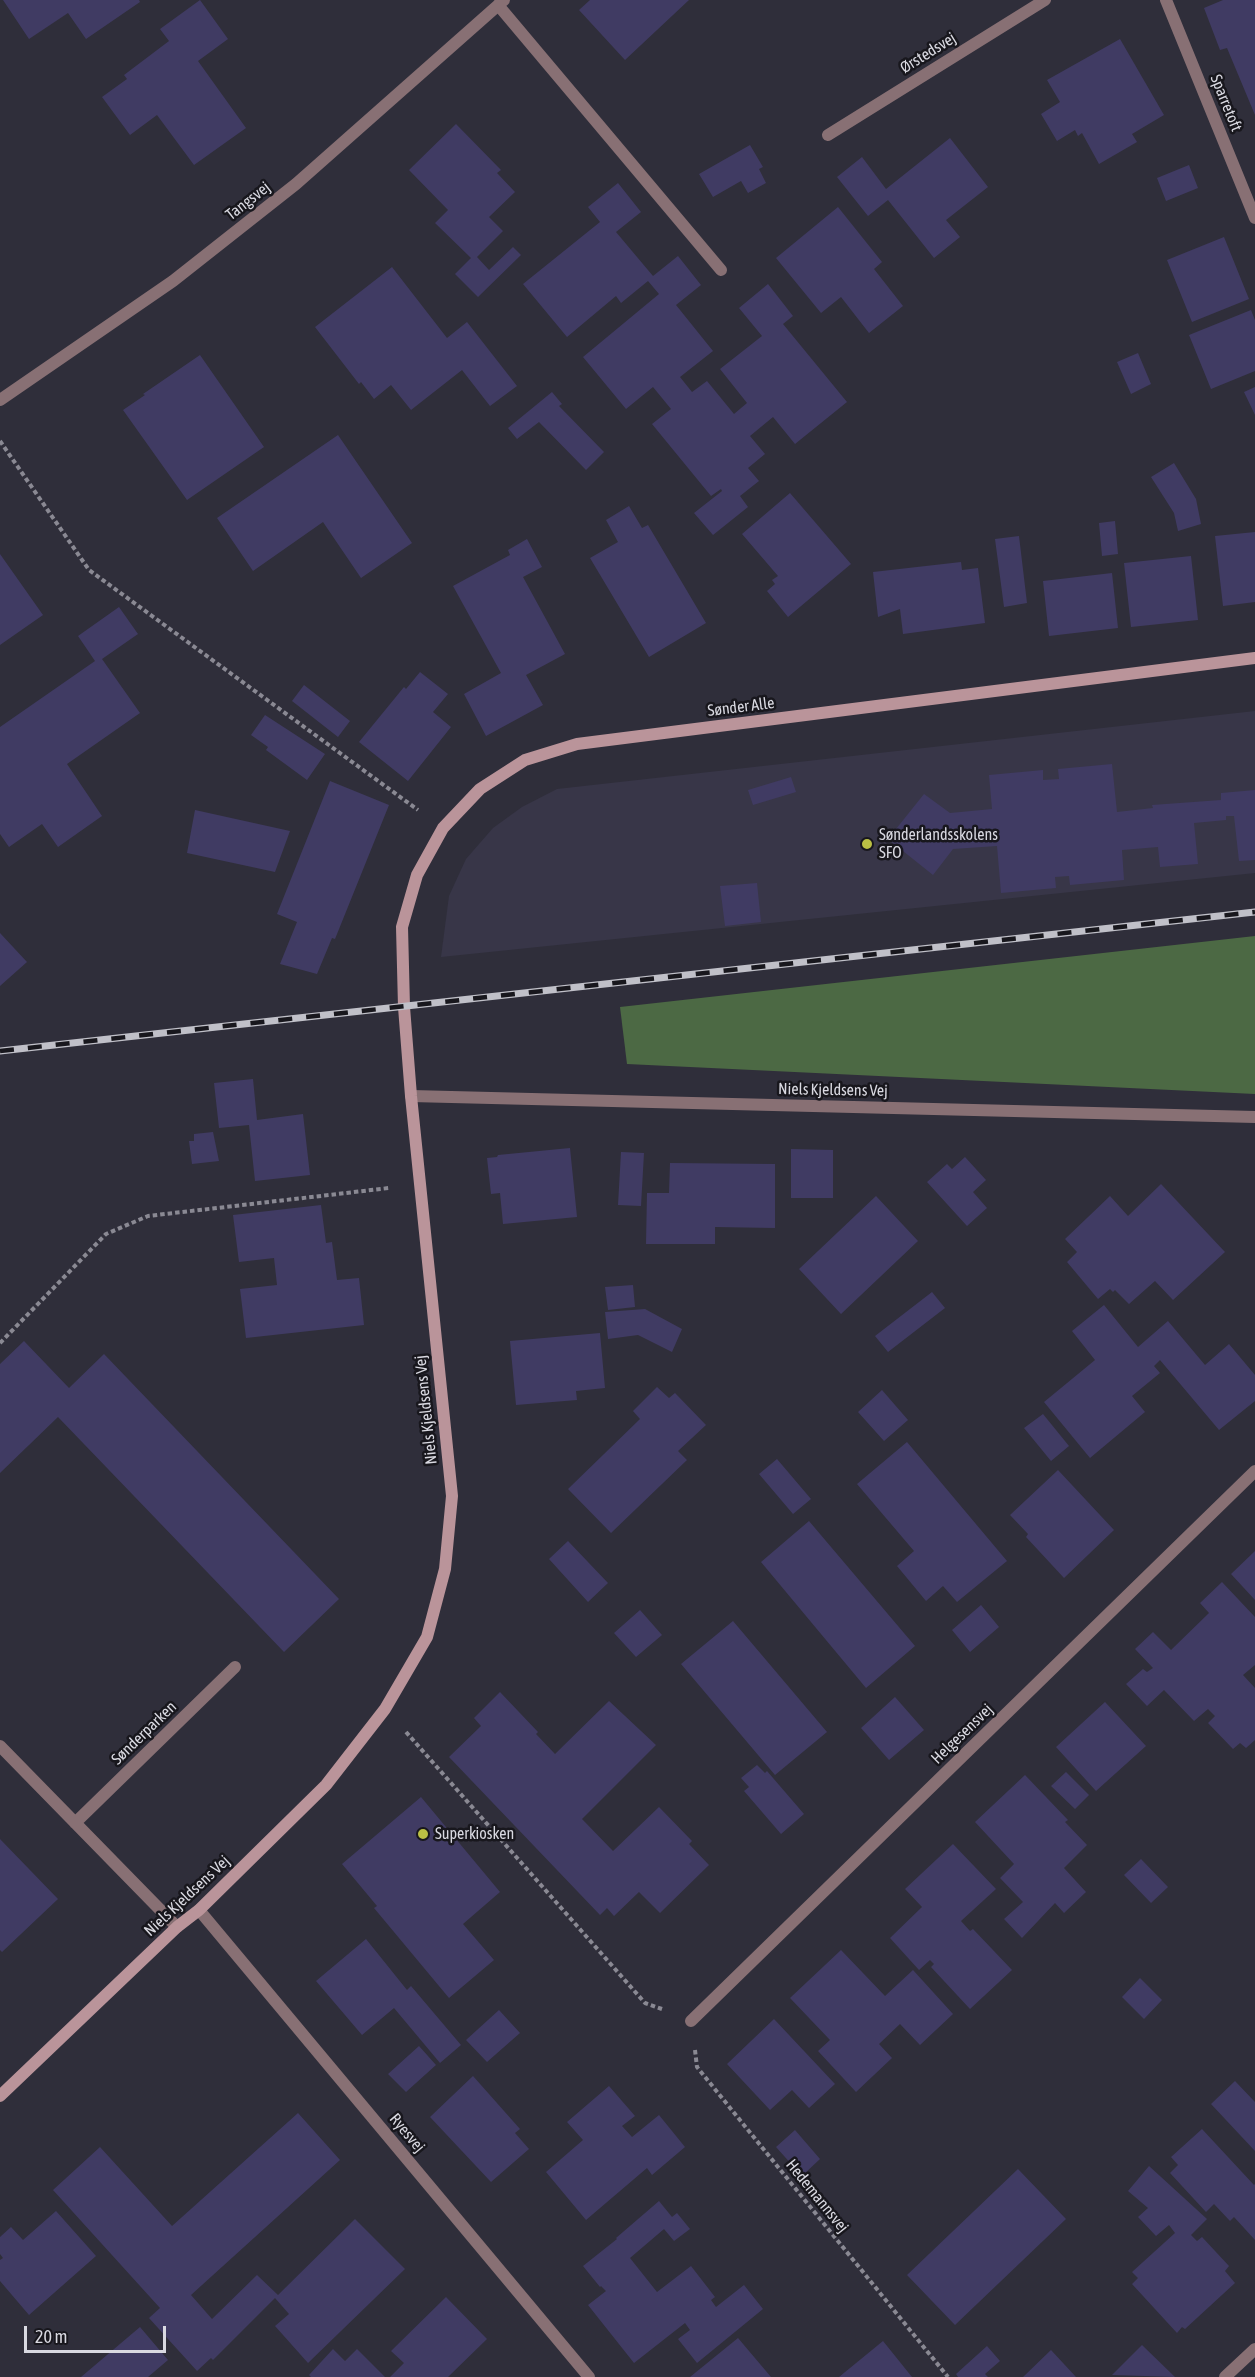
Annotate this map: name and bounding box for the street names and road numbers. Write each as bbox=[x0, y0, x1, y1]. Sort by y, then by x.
street label: Ørstedsvej bbox=[897, 28, 959, 78]
street label: Sparretoft bbox=[1206, 72, 1246, 134]
street label: Tangsvej bbox=[222, 178, 274, 224]
street label: Sønder Alle bbox=[706, 693, 776, 721]
street label: Niels Kjeldsens Vej bbox=[778, 1079, 888, 1101]
street label: Niels Kjeldsens Vej bbox=[411, 1354, 441, 1466]
street label: Sønderparken bbox=[107, 1697, 181, 1769]
street label: Helgesensvej bbox=[927, 1700, 997, 1768]
street label: Niels Kjeldsens Vej bbox=[140, 1852, 234, 1940]
street label: Ryesvej bbox=[385, 2110, 429, 2156]
street label: Hedemannsvej bbox=[782, 2155, 852, 2237]

